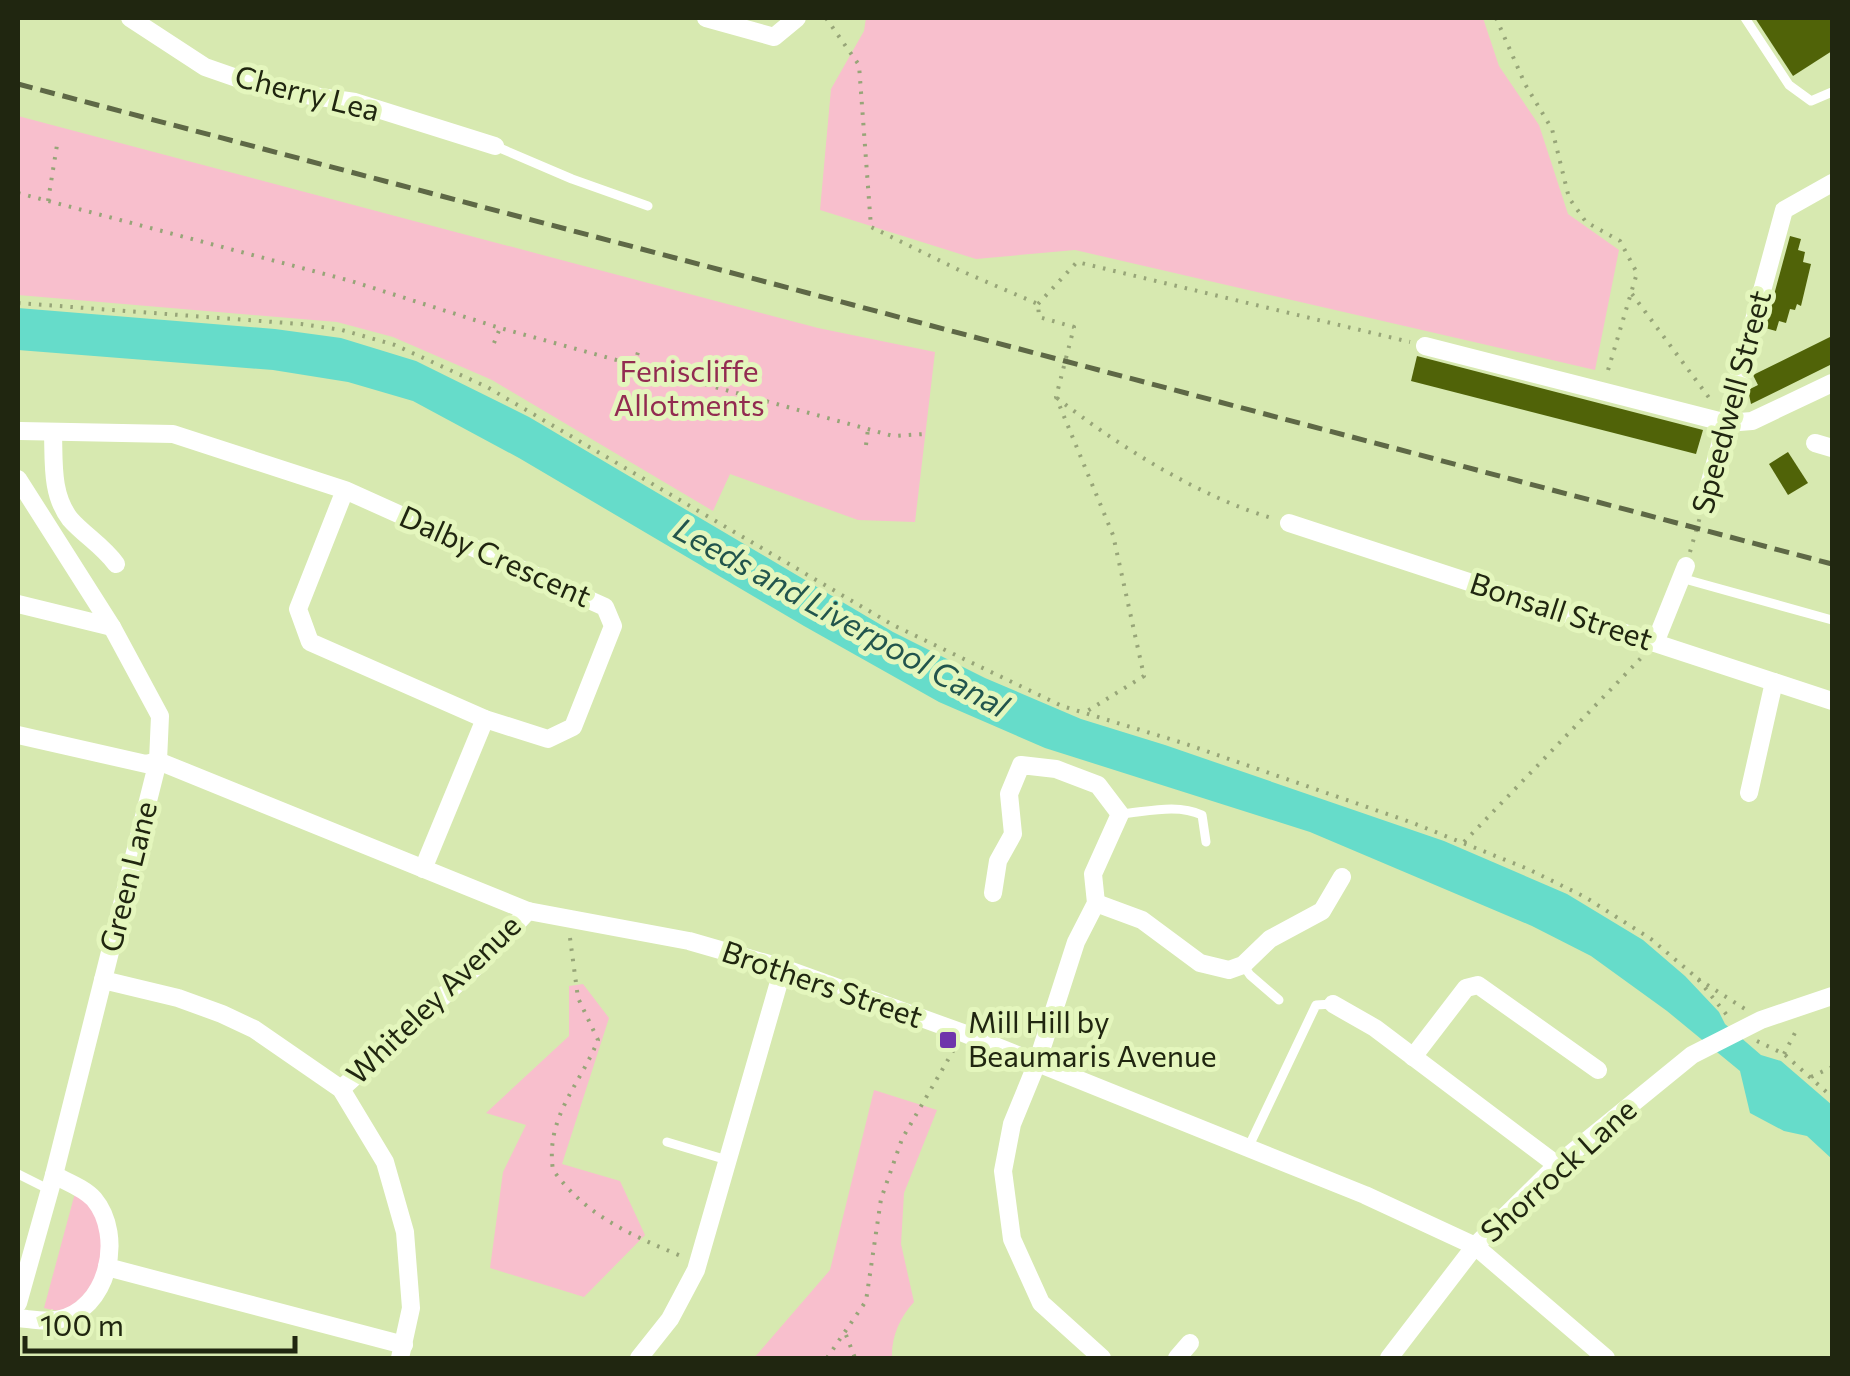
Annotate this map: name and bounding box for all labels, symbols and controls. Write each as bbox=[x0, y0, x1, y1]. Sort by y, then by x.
street label: Cherry Lea bbox=[232, 56, 384, 127]
street label: Speedwell Street bbox=[1682, 286, 1777, 517]
park label: Feniscliffe Allotments bbox=[613, 351, 765, 422]
street label: Dalby Crescent bbox=[395, 496, 597, 613]
water label: Leeds and Liverpool Canal bbox=[668, 507, 1017, 725]
street label: Bonsall Street bbox=[1466, 563, 1658, 657]
street label: Green Lane bbox=[90, 797, 163, 956]
street label: Whiteley Avenue bbox=[337, 906, 527, 1091]
street label: Brothers Street bbox=[718, 931, 928, 1034]
place label: Mill Hill by Beaumaris Avenue bbox=[968, 1002, 1217, 1073]
marker: Mill Hill by Beaumaris Avenue bbox=[937, 1029, 959, 1051]
street label: Shorrock Lane bbox=[1472, 1090, 1643, 1249]
scale bar bbox=[25, 1291, 295, 1353]
text: 100 m bbox=[40, 1305, 124, 1342]

